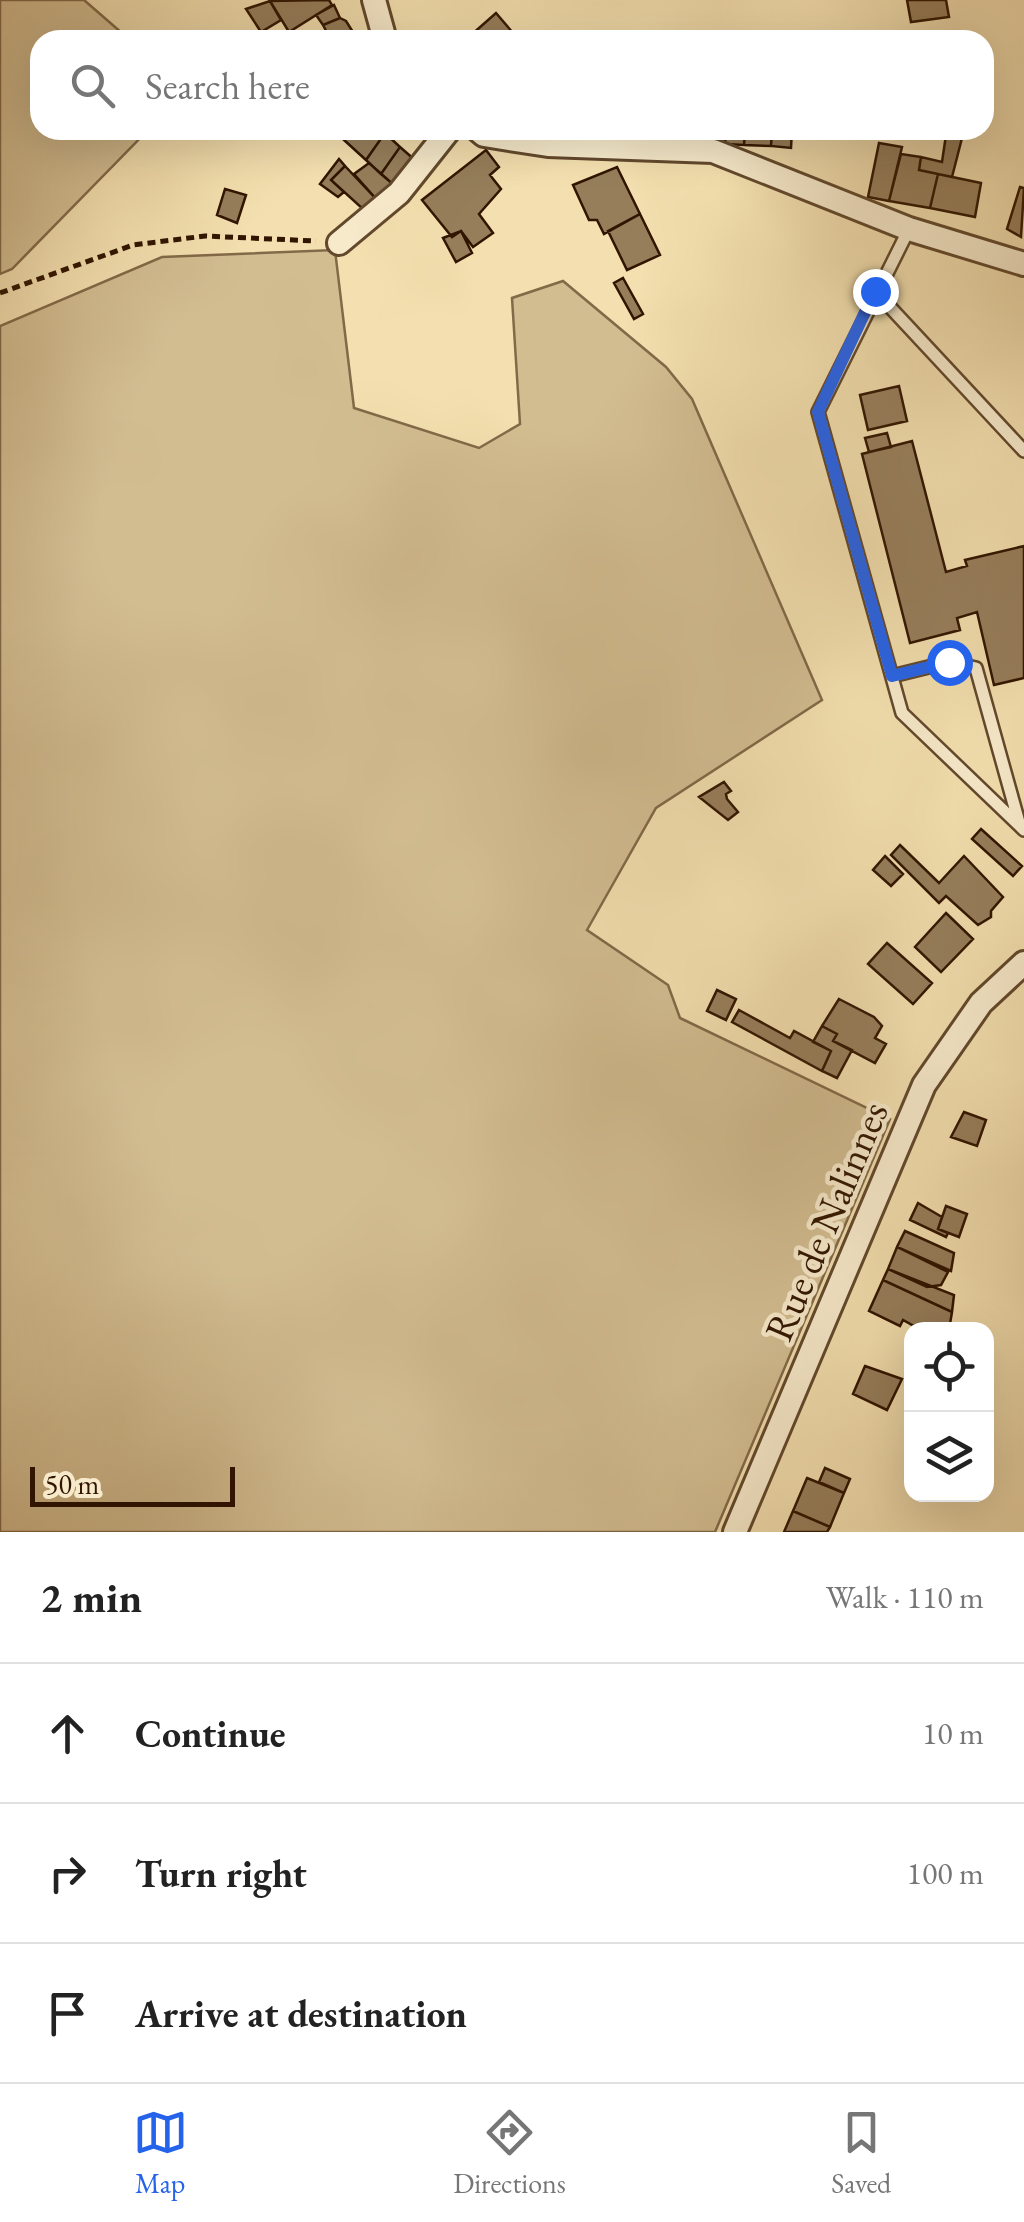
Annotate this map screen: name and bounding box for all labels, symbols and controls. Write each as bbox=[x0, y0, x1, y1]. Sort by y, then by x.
search box bbox=[30, 30, 994, 140]
icon: search bbox=[65, 58, 120, 113]
text: Search here bbox=[145, 61, 310, 110]
route end bbox=[853, 269, 899, 315]
route start bbox=[927, 640, 973, 686]
street label: Rue de Nalinnes bbox=[752, 1094, 900, 1348]
map controls bbox=[904, 1322, 994, 1502]
button: locate bbox=[904, 1322, 994, 1412]
button: layers bbox=[904, 1412, 994, 1502]
scale bar bbox=[30, 1462, 235, 1506]
text: 50 m bbox=[45, 1466, 99, 1502]
text: 2 min bbox=[40, 1570, 142, 1625]
text: Walk · 110 m bbox=[826, 1576, 984, 1618]
icon: ahead bbox=[40, 1706, 95, 1761]
text: Continue bbox=[135, 1709, 286, 1758]
text: 10 m bbox=[922, 1712, 984, 1754]
icon: right bbox=[40, 1846, 95, 1901]
text: Turn right bbox=[135, 1849, 307, 1898]
text: 100 m bbox=[907, 1852, 984, 1894]
icon: arrive bbox=[40, 1986, 95, 2041]
text: Arrive at destination bbox=[135, 1989, 467, 2038]
tab: Map bbox=[133, 2105, 188, 2201]
tab: Directions bbox=[453, 2105, 566, 2201]
tab: Saved bbox=[831, 2105, 891, 2201]

